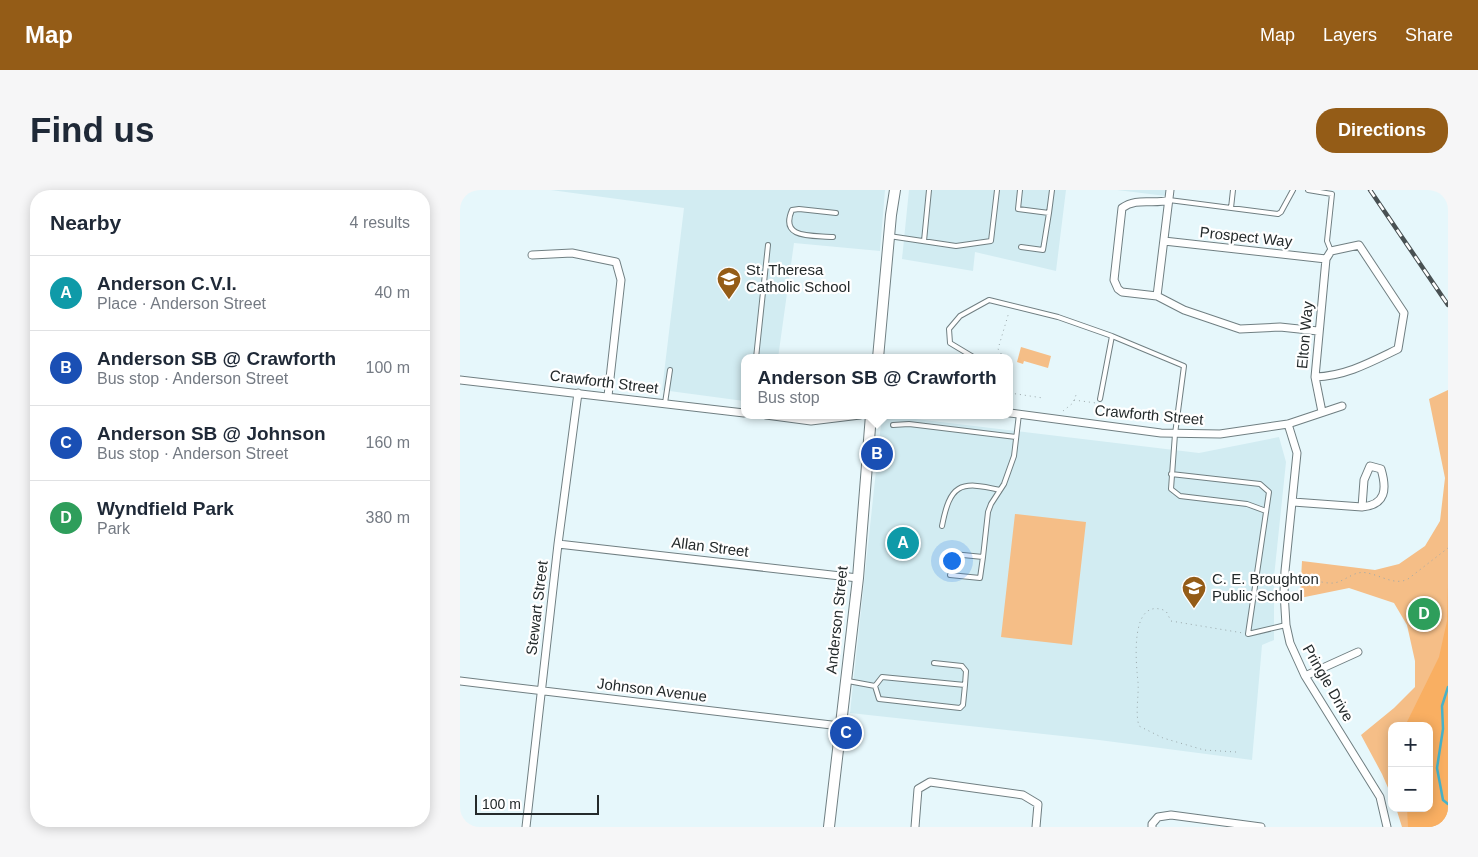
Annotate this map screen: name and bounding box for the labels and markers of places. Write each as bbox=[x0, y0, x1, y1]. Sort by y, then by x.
place label: St. Theresa Catholic School bbox=[746, 261, 850, 295]
school or university icon: St. Theresa Catholic School bbox=[716, 266, 742, 300]
pin: B bbox=[861, 435, 893, 473]
pin: A bbox=[887, 524, 919, 562]
place label: C. E. Broughton Public School bbox=[1212, 570, 1319, 604]
school or university icon: C. E. Broughton Public School bbox=[1181, 575, 1207, 609]
pin: D bbox=[1408, 595, 1440, 633]
pin: C bbox=[830, 714, 862, 752]

